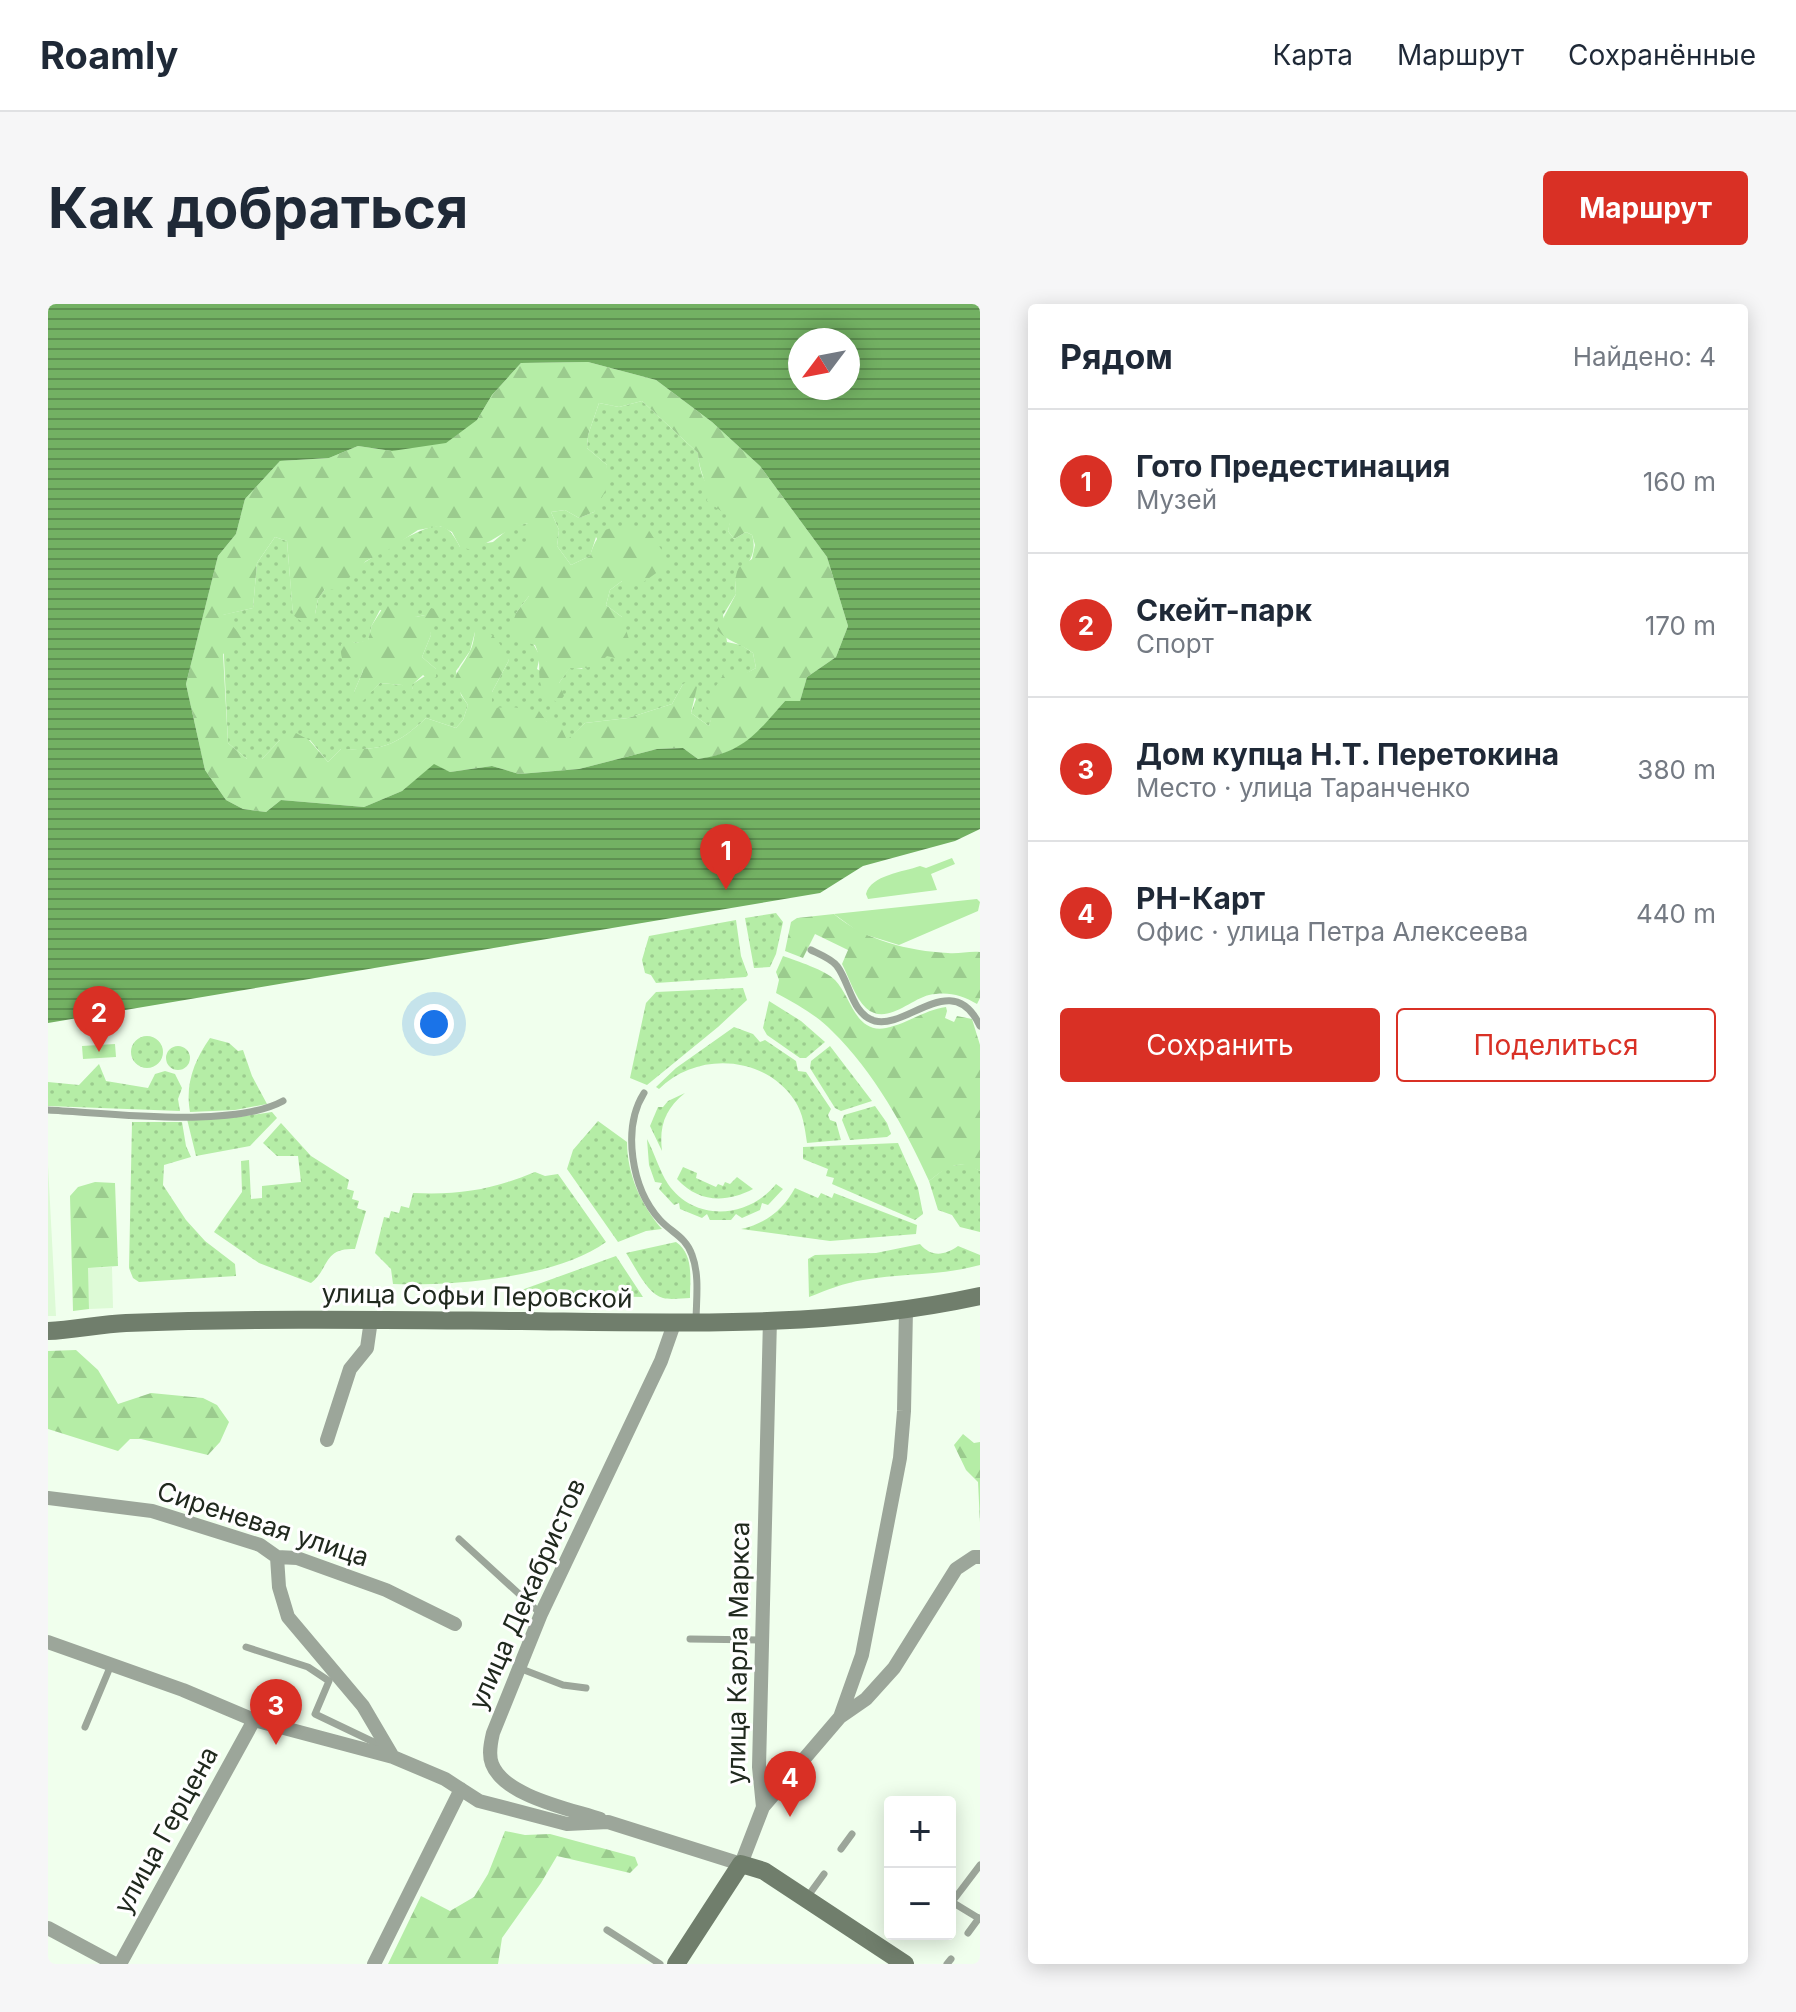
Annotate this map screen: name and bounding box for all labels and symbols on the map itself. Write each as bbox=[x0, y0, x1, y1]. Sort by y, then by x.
north arrow bbox=[788, 328, 860, 400]
pin: 1 bbox=[700, 824, 752, 890]
pin: 2 bbox=[73, 986, 125, 1052]
your location bbox=[414, 1004, 454, 1044]
street label: улица Софьи Перовской bbox=[321, 1277, 633, 1314]
street label: улица Декабристов bbox=[462, 1473, 592, 1714]
street label: Сиреневая улица bbox=[153, 1475, 373, 1572]
street label: улица Карла Маркса bbox=[720, 1521, 755, 1785]
pin: 3 bbox=[250, 1679, 302, 1745]
street label: улица Герцена bbox=[107, 1741, 224, 1919]
pin: 4 bbox=[764, 1751, 816, 1817]

